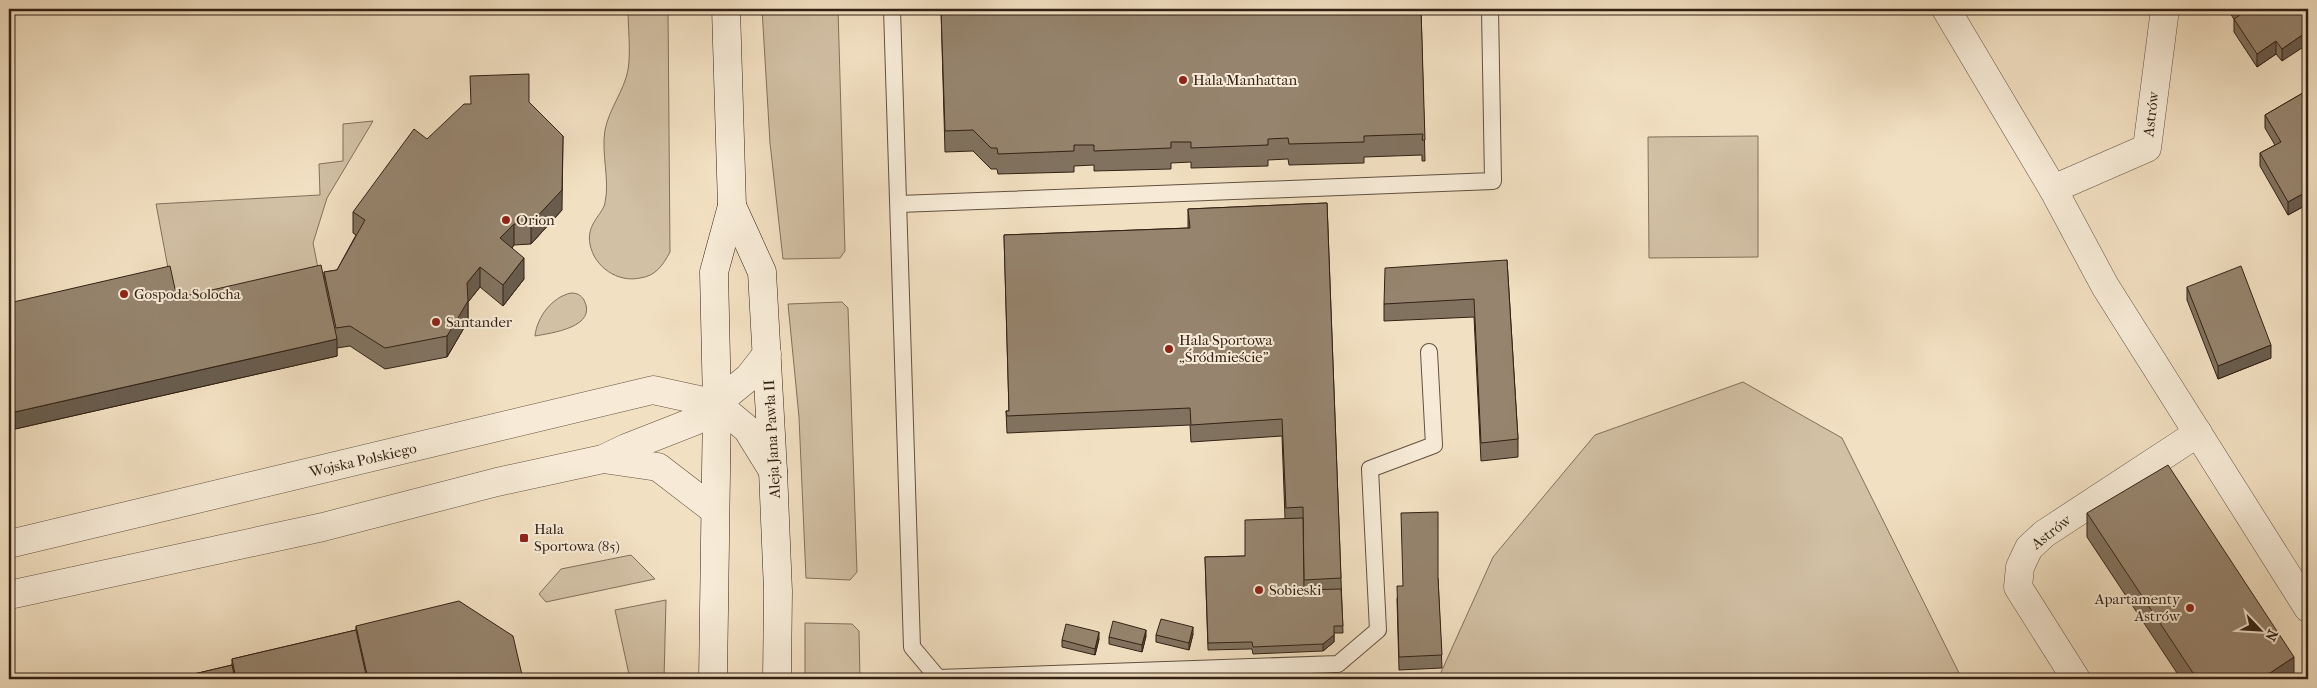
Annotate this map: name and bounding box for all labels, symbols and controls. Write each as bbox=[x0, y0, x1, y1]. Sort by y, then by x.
place label: Hala Manhattan bbox=[1193, 71, 1297, 89]
marker: Hala Manhattan bbox=[1177, 74, 1189, 86]
street label: Astrów bbox=[2139, 90, 2163, 139]
place label: Orion bbox=[516, 211, 555, 229]
marker: Orion bbox=[500, 214, 512, 226]
place label: Gospoda Solocha bbox=[134, 285, 242, 303]
marker: Gospoda Solocha bbox=[118, 288, 130, 300]
place label: Santander bbox=[446, 313, 513, 331]
marker: Santander bbox=[430, 316, 442, 328]
place label: Hala Sportowa „Śródmieście” bbox=[1179, 331, 1274, 366]
marker: Hala Sportowa „Śródmieście” bbox=[1163, 343, 1175, 355]
street label: Aleja Jana Pawła II bbox=[760, 379, 784, 500]
street label: Wojska Polskiego bbox=[307, 439, 419, 481]
street label: Astrów bbox=[2027, 510, 2075, 554]
place label: Hala Sportowa (85) bbox=[534, 520, 620, 555]
marker: Hala Sportowa (85) bbox=[518, 532, 530, 544]
place label: Sobieski bbox=[1269, 581, 1322, 599]
marker: Sobieski bbox=[1253, 584, 1265, 596]
place label: Apartamenty Astrów bbox=[2094, 590, 2181, 625]
marker: Apartamenty Astrów bbox=[2184, 602, 2196, 614]
north arrow bbox=[2234, 606, 2284, 656]
text: N bbox=[2261, 627, 2281, 644]

